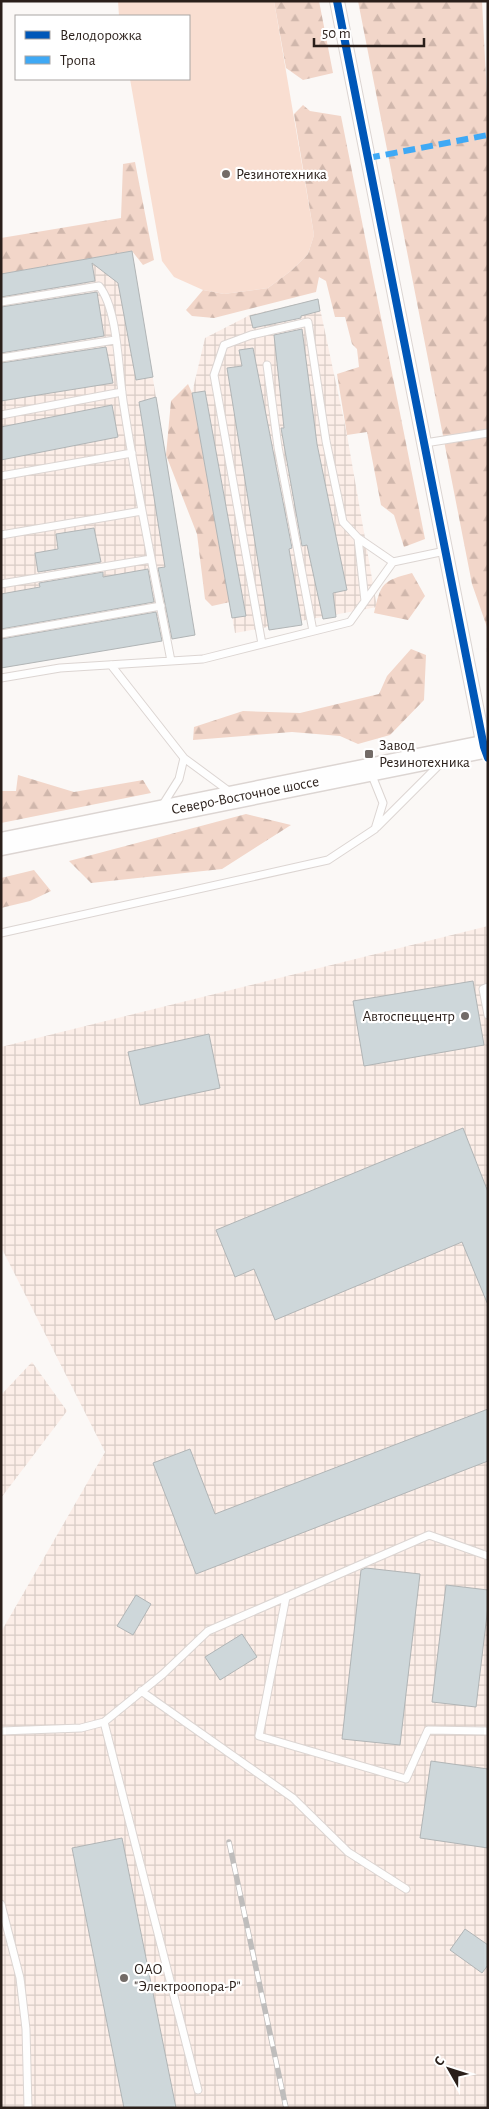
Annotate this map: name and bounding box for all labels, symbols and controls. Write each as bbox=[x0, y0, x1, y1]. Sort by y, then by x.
legend bbox=[15, 15, 190, 80]
scale bar bbox=[314, 15, 424, 47]
text: 50 m bbox=[322, 26, 351, 41]
text: Велодорожка bbox=[60, 28, 142, 43]
text: Тропа bbox=[60, 53, 96, 68]
place label: Резинотехника bbox=[236, 167, 327, 182]
marker: Резинотехника bbox=[220, 168, 232, 180]
place label: Завод Резинотехника bbox=[379, 738, 470, 770]
marker: Завод Резинотехника bbox=[363, 748, 375, 760]
street label: Северо-Восточное шоссе bbox=[170, 774, 320, 817]
place label: Автоспеццентр bbox=[362, 1009, 455, 1024]
marker: Автоспеццентр bbox=[459, 1010, 471, 1022]
place label: ОАО "Электроопора-Р" bbox=[134, 1962, 241, 1994]
marker: ОАО "Электроопора-Р" bbox=[118, 1972, 130, 1984]
north arrow bbox=[424, 2044, 474, 2094]
text: С bbox=[432, 2054, 448, 2069]

